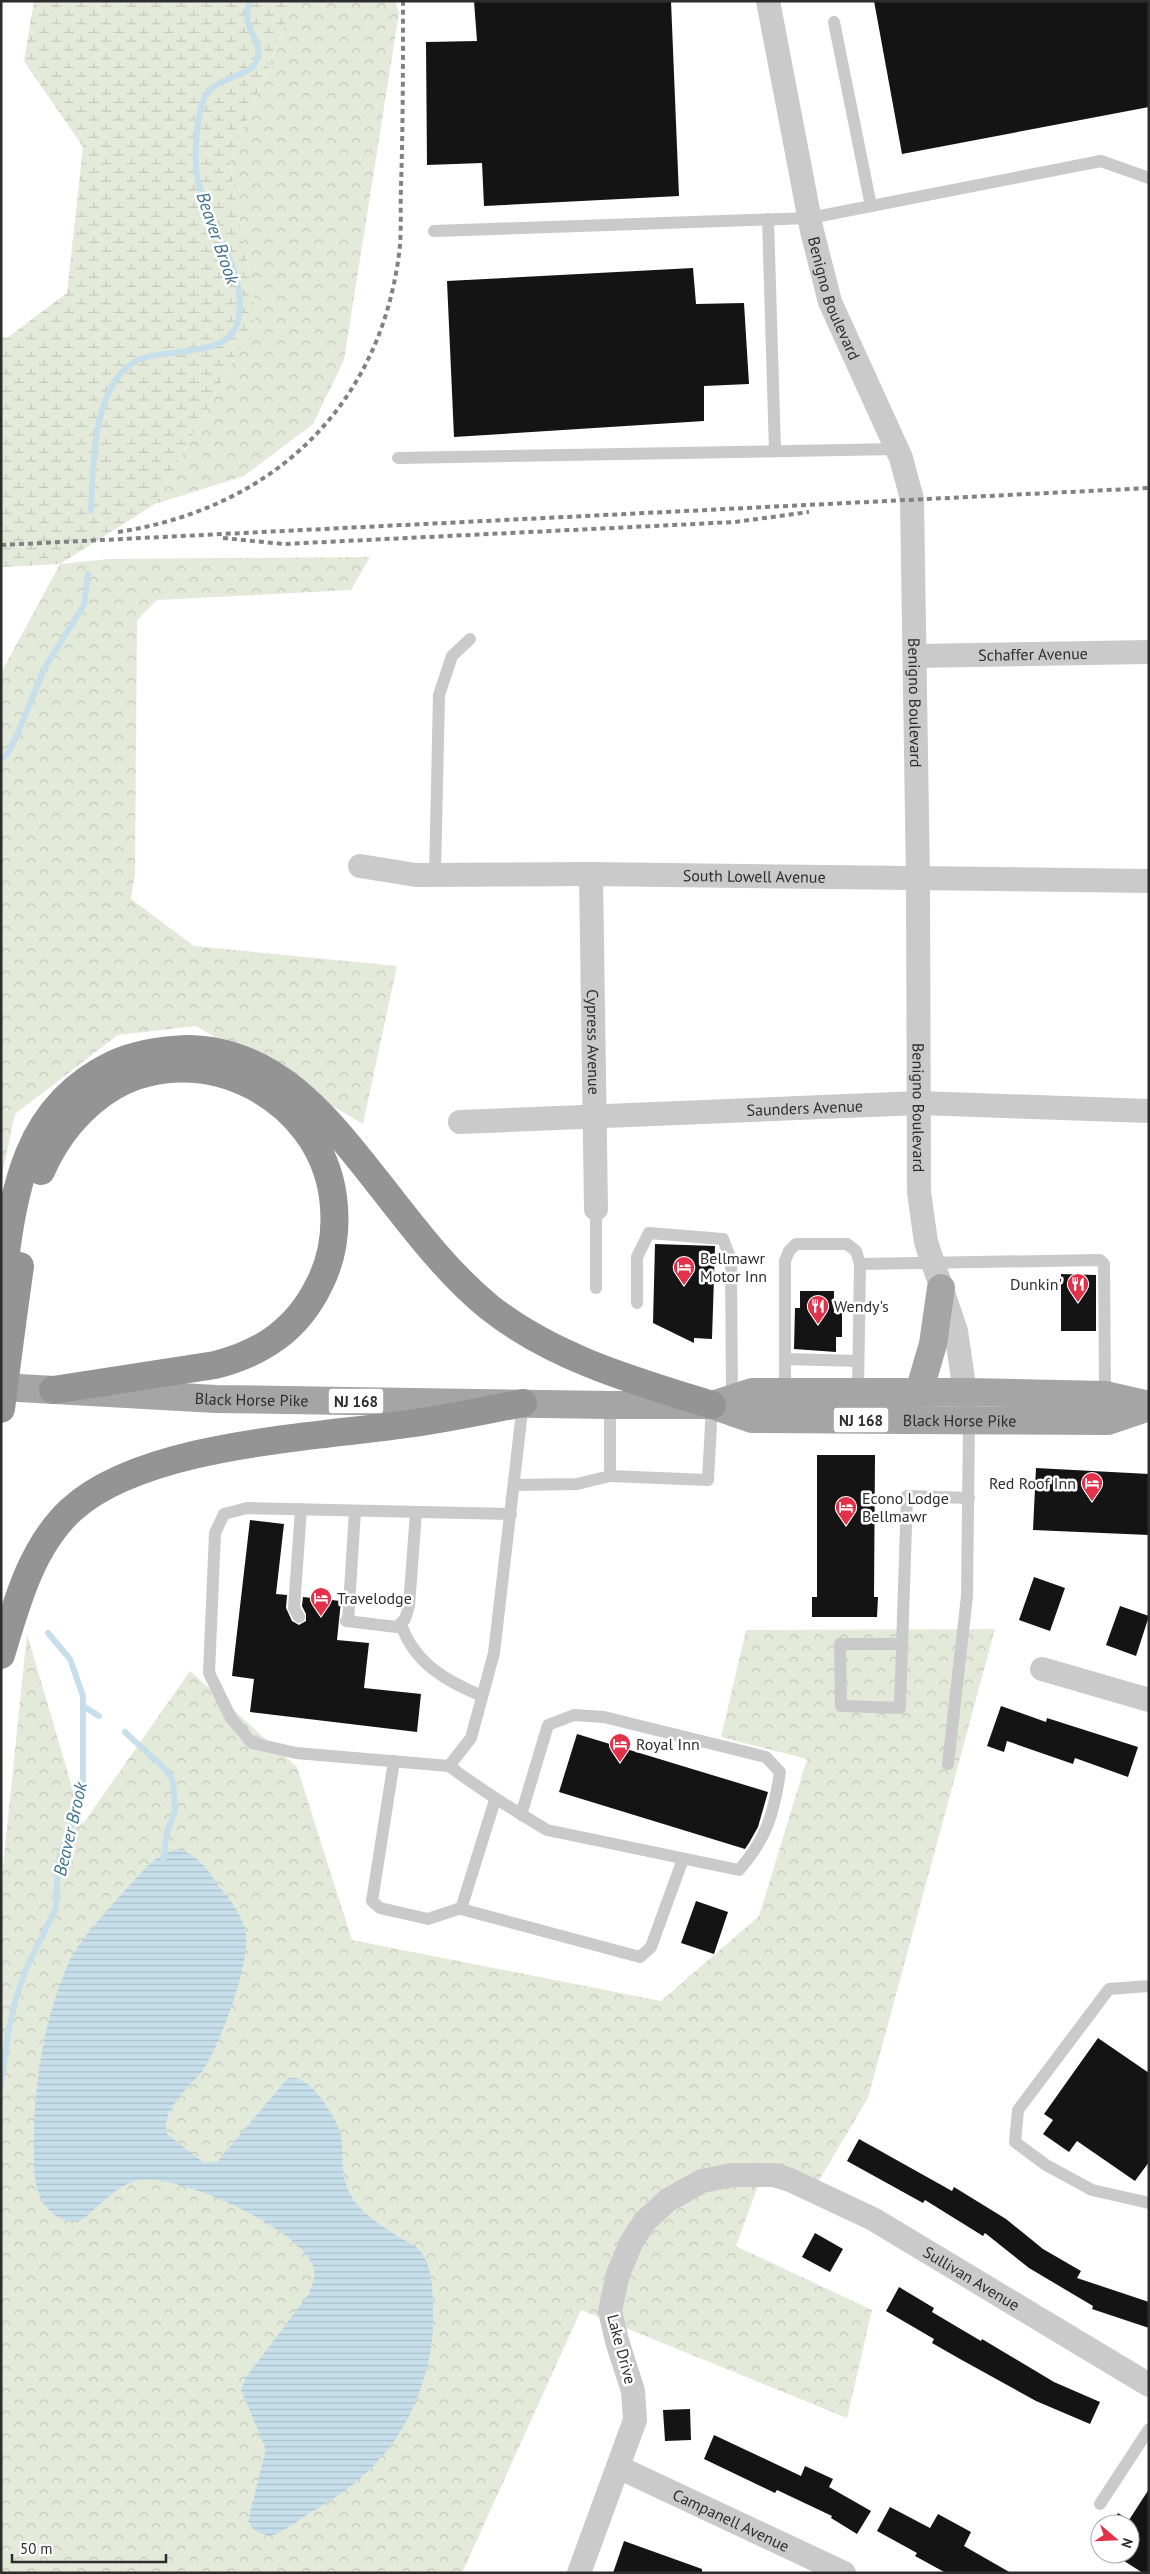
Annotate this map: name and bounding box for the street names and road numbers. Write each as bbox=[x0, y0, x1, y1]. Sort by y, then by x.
street label: Benigno Boulevard bbox=[804, 234, 865, 363]
street label: Benigno Boulevard bbox=[904, 638, 926, 768]
street label: Schaffer Avenue bbox=[978, 643, 1088, 665]
street label: South Lowell Avenue bbox=[683, 865, 826, 887]
street label: Cypress Avenue bbox=[583, 989, 604, 1095]
street label: Benigno Boulevard bbox=[909, 1043, 929, 1172]
street label: Saunders Avenue bbox=[746, 1095, 863, 1120]
street label: Black Horse Pike bbox=[194, 1388, 309, 1410]
road number: NJ 168 bbox=[328, 1388, 384, 1414]
road number: NJ 168 bbox=[834, 1408, 888, 1432]
street label: Black Horse Pike bbox=[903, 1410, 1016, 1431]
street label: Sullivan Avenue bbox=[920, 2242, 1023, 2315]
street label: Lake Drive bbox=[603, 2312, 641, 2386]
street label: Campanell Avenue bbox=[670, 2484, 793, 2556]

